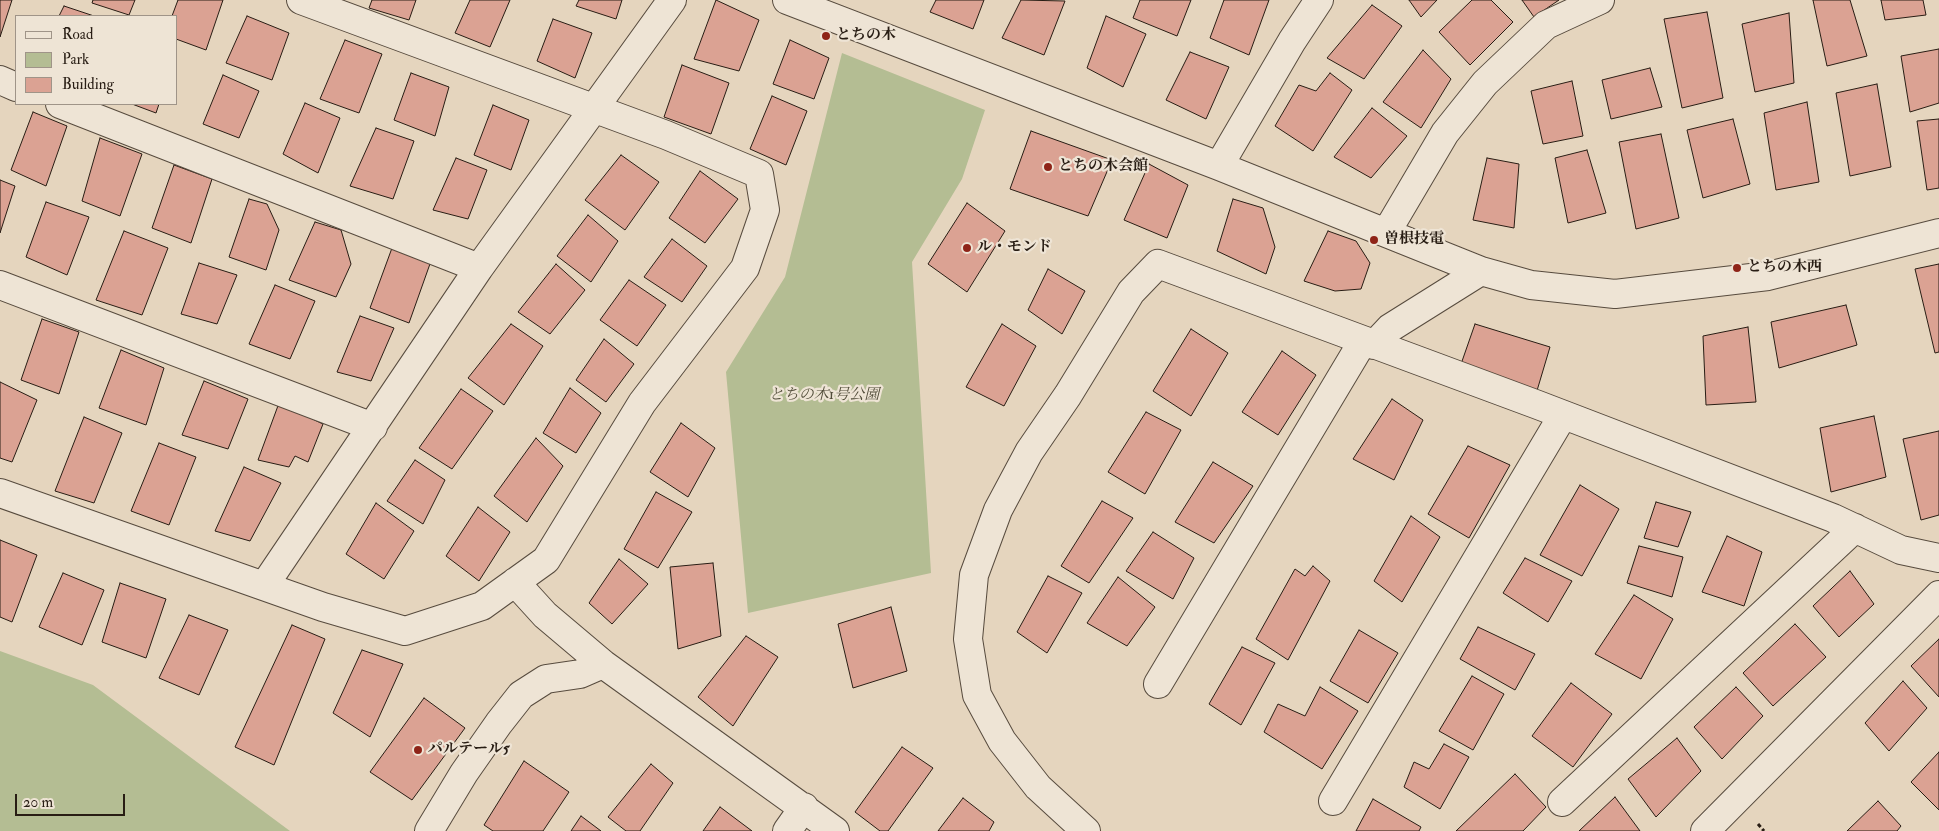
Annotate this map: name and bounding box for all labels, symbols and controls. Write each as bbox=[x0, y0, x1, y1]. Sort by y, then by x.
legend bbox=[15, 15, 178, 105]
text: Road bbox=[62, 25, 93, 44]
place label: とちの木 bbox=[836, 27, 896, 45]
marker: とちの木 bbox=[820, 30, 832, 42]
text: Park bbox=[62, 50, 89, 69]
text: Building bbox=[62, 75, 114, 94]
place label: とちの木会館 bbox=[1058, 158, 1148, 176]
marker: とちの木会館 bbox=[1042, 161, 1054, 173]
place label: 曽根技電 bbox=[1384, 231, 1444, 249]
marker: 曽根技電 bbox=[1368, 234, 1380, 246]
place label: ル・モンド bbox=[977, 239, 1052, 257]
marker: ル・モンド bbox=[961, 242, 973, 254]
place label: とちの木西 bbox=[1747, 259, 1822, 277]
marker: とちの木西 bbox=[1731, 262, 1743, 274]
park label: とちの木1号公園 bbox=[769, 387, 879, 405]
place label: パルテール5 bbox=[428, 741, 510, 759]
marker: パルテール5 bbox=[412, 744, 424, 756]
scale bar bbox=[18, 784, 128, 816]
text: 20 m bbox=[23, 793, 53, 812]

